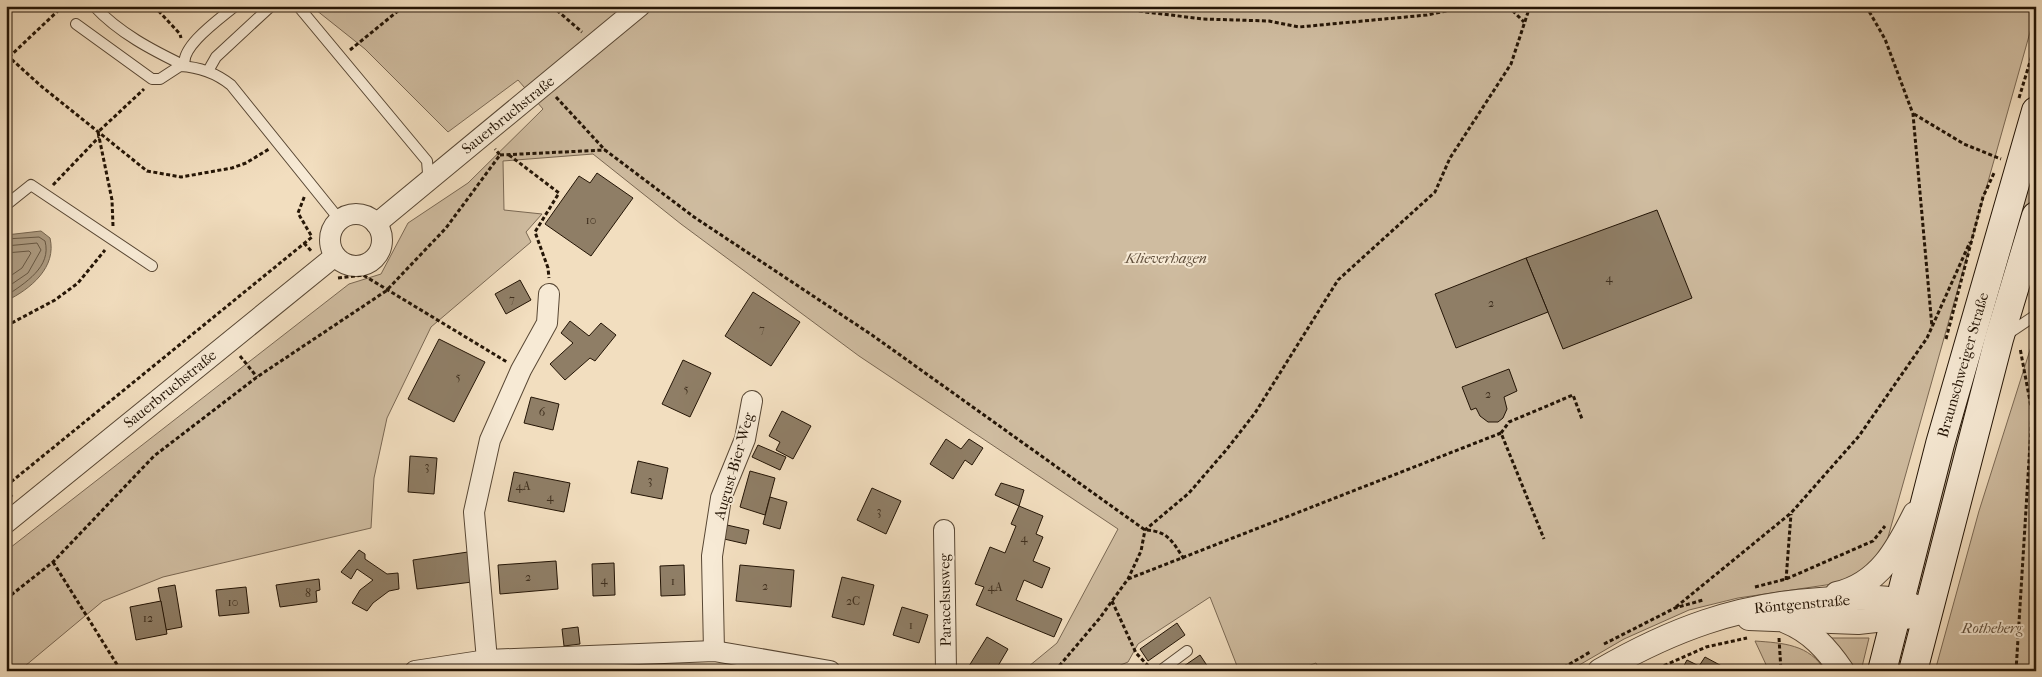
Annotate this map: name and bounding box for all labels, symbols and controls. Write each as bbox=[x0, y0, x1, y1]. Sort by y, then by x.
street label: Sauerbruchstraße bbox=[458, 72, 559, 158]
house number: 10 bbox=[586, 213, 596, 227]
park label: Klieverhagen bbox=[1124, 249, 1207, 267]
house number: 4 bbox=[1605, 271, 1613, 285]
street label: Braunschweiger Straße bbox=[1934, 290, 1993, 440]
house number: 7 bbox=[509, 292, 515, 306]
house number: 2 bbox=[1488, 296, 1494, 310]
house number: 7 bbox=[759, 322, 765, 336]
street label: Sauerbruchstraße bbox=[120, 346, 221, 432]
house number: 5 bbox=[455, 370, 461, 384]
house number: 5 bbox=[683, 382, 689, 396]
house number: 2 bbox=[1485, 387, 1491, 401]
house number: 6 bbox=[539, 405, 546, 419]
street label: August-Bier-Weg bbox=[710, 409, 758, 523]
house number: 3 bbox=[425, 459, 430, 473]
house number: 3 bbox=[648, 473, 653, 487]
house number: 4A bbox=[516, 479, 531, 493]
house number: 4 bbox=[546, 490, 554, 504]
house number: 3 bbox=[877, 504, 882, 518]
house number: 4 bbox=[1020, 531, 1028, 545]
street label: Paracelsusweg bbox=[935, 552, 955, 647]
house number: 2 bbox=[525, 570, 531, 584]
house number: 4 bbox=[600, 573, 608, 587]
house number: 1 bbox=[671, 574, 675, 588]
house number: 2 bbox=[762, 579, 768, 593]
house number: 4A bbox=[988, 580, 1003, 594]
house number: 8 bbox=[305, 586, 311, 600]
street label: Röntgenstraße bbox=[1753, 591, 1851, 617]
house number: 2C bbox=[846, 594, 860, 608]
house number: 10 bbox=[228, 595, 238, 609]
house number: 12 bbox=[143, 611, 153, 625]
house number: 1 bbox=[909, 618, 913, 632]
park label: Rotheberg bbox=[1961, 619, 2024, 637]

